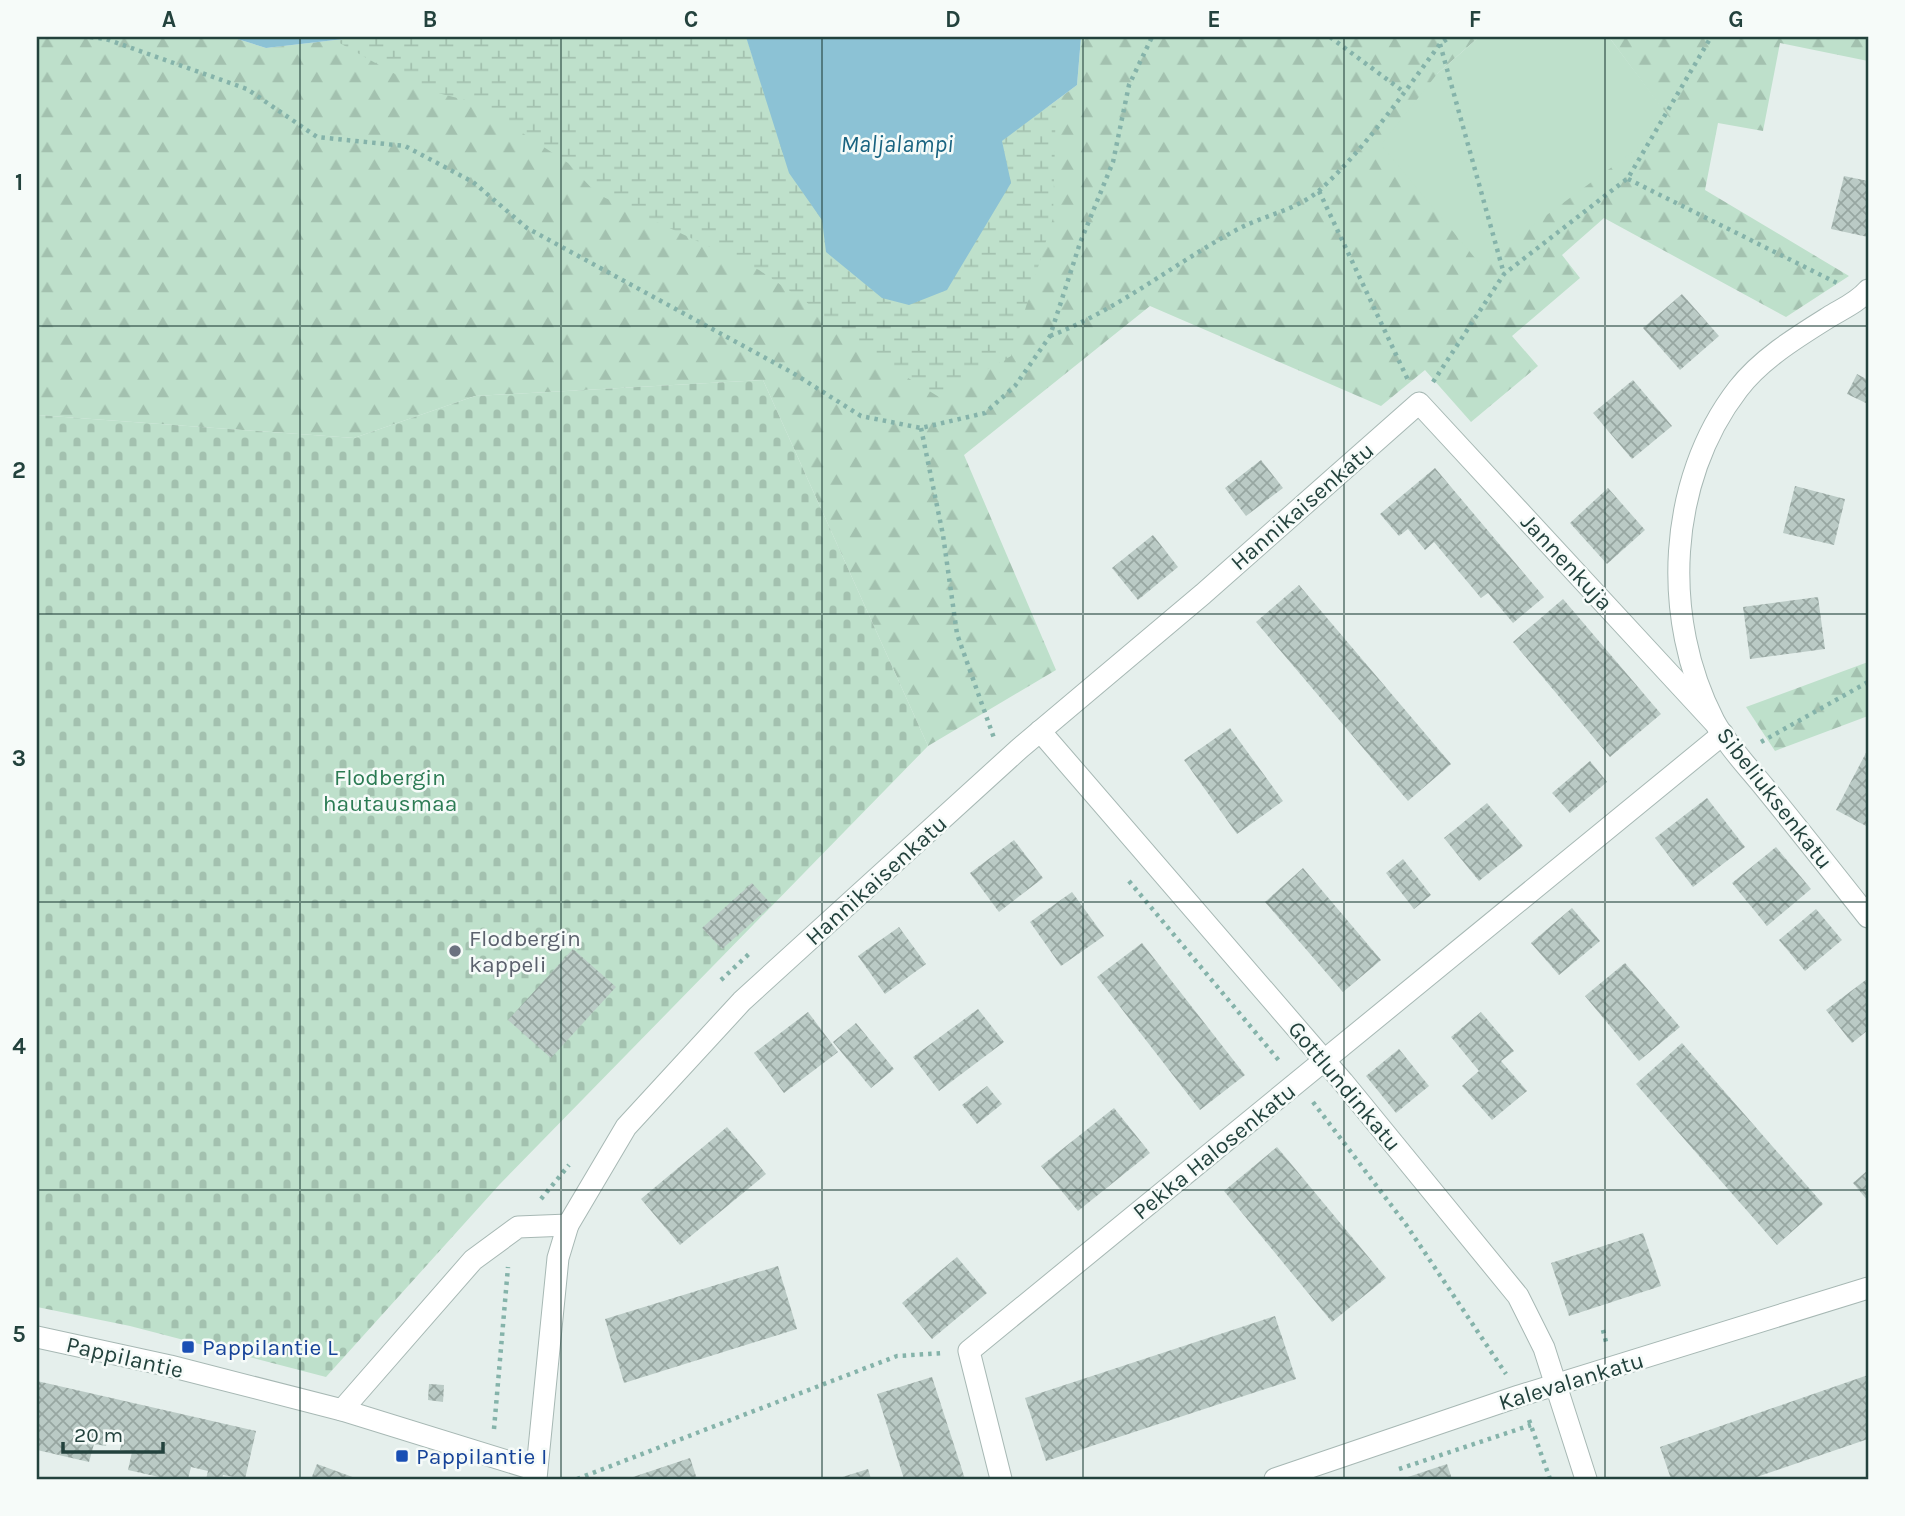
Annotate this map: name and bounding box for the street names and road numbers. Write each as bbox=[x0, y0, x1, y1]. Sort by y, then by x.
street label: Hannikaisenkatu bbox=[1225, 437, 1380, 576]
street label: Jannenkuja bbox=[1515, 508, 1618, 616]
street label: Sibeliuksenkatu bbox=[1711, 722, 1838, 875]
street label: Hannikaisenkatu bbox=[800, 810, 953, 951]
street label: Gottlundinkatu bbox=[1282, 1016, 1407, 1157]
street label: Pekka Halosenkatu bbox=[1127, 1077, 1301, 1225]
street label: Pappilantie bbox=[64, 1331, 186, 1384]
street label: Kalevalankatu bbox=[1495, 1347, 1647, 1416]

